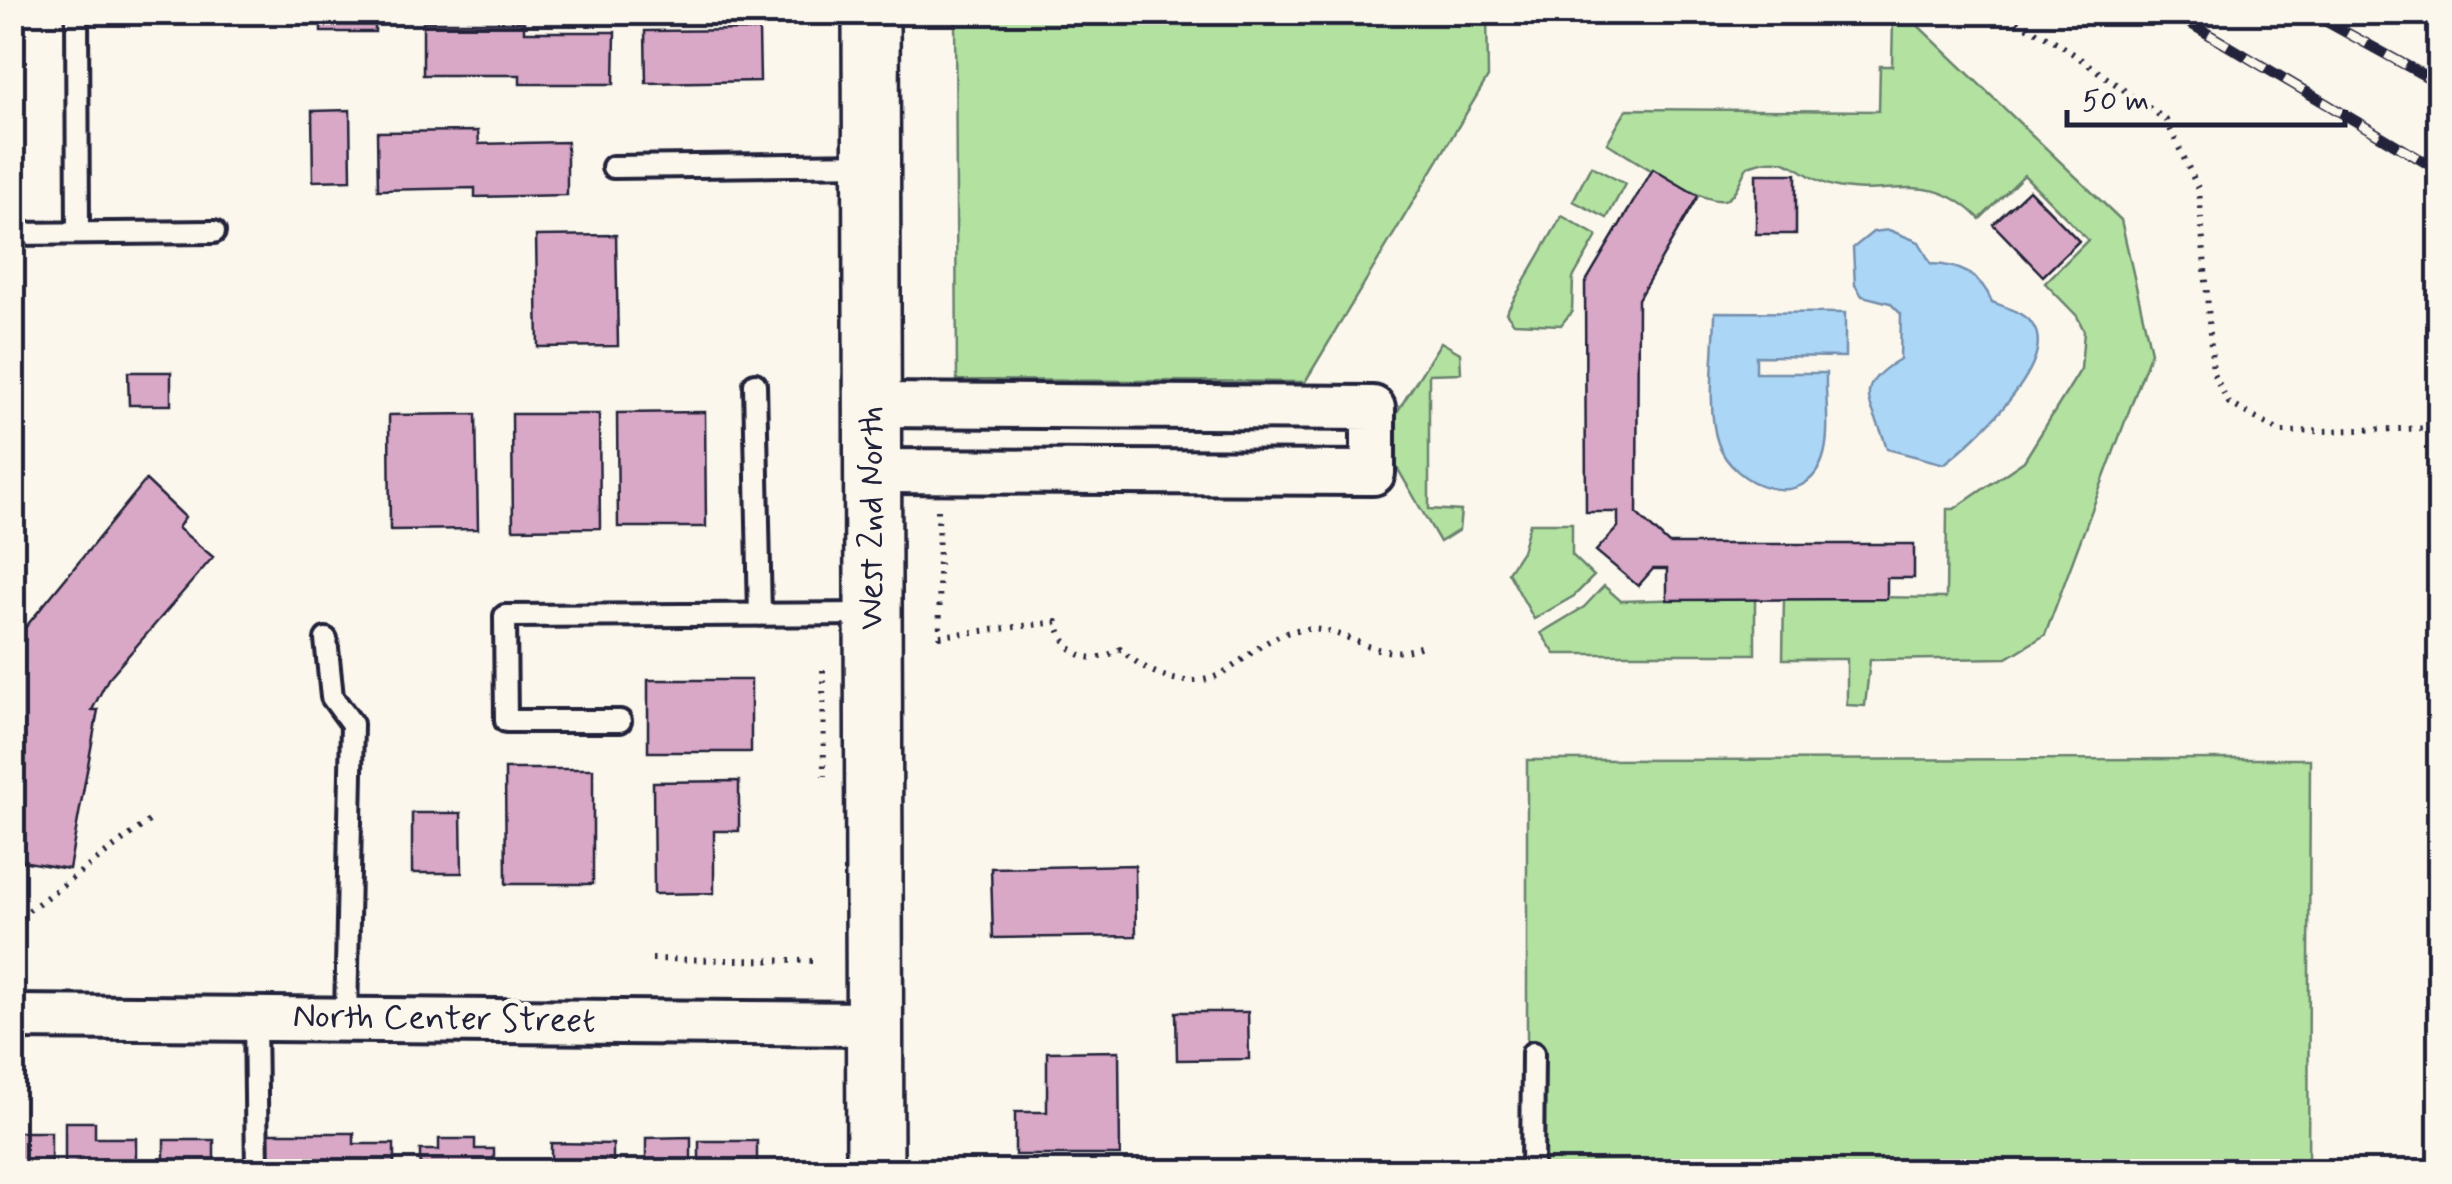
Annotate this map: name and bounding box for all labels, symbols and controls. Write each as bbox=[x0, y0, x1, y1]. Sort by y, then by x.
scale bar bbox=[2067, 65, 2344, 127]
text: 50 m bbox=[2082, 82, 2149, 121]
street label: West 2nd North bbox=[849, 406, 895, 630]
street label: North Center Street bbox=[292, 993, 596, 1045]

